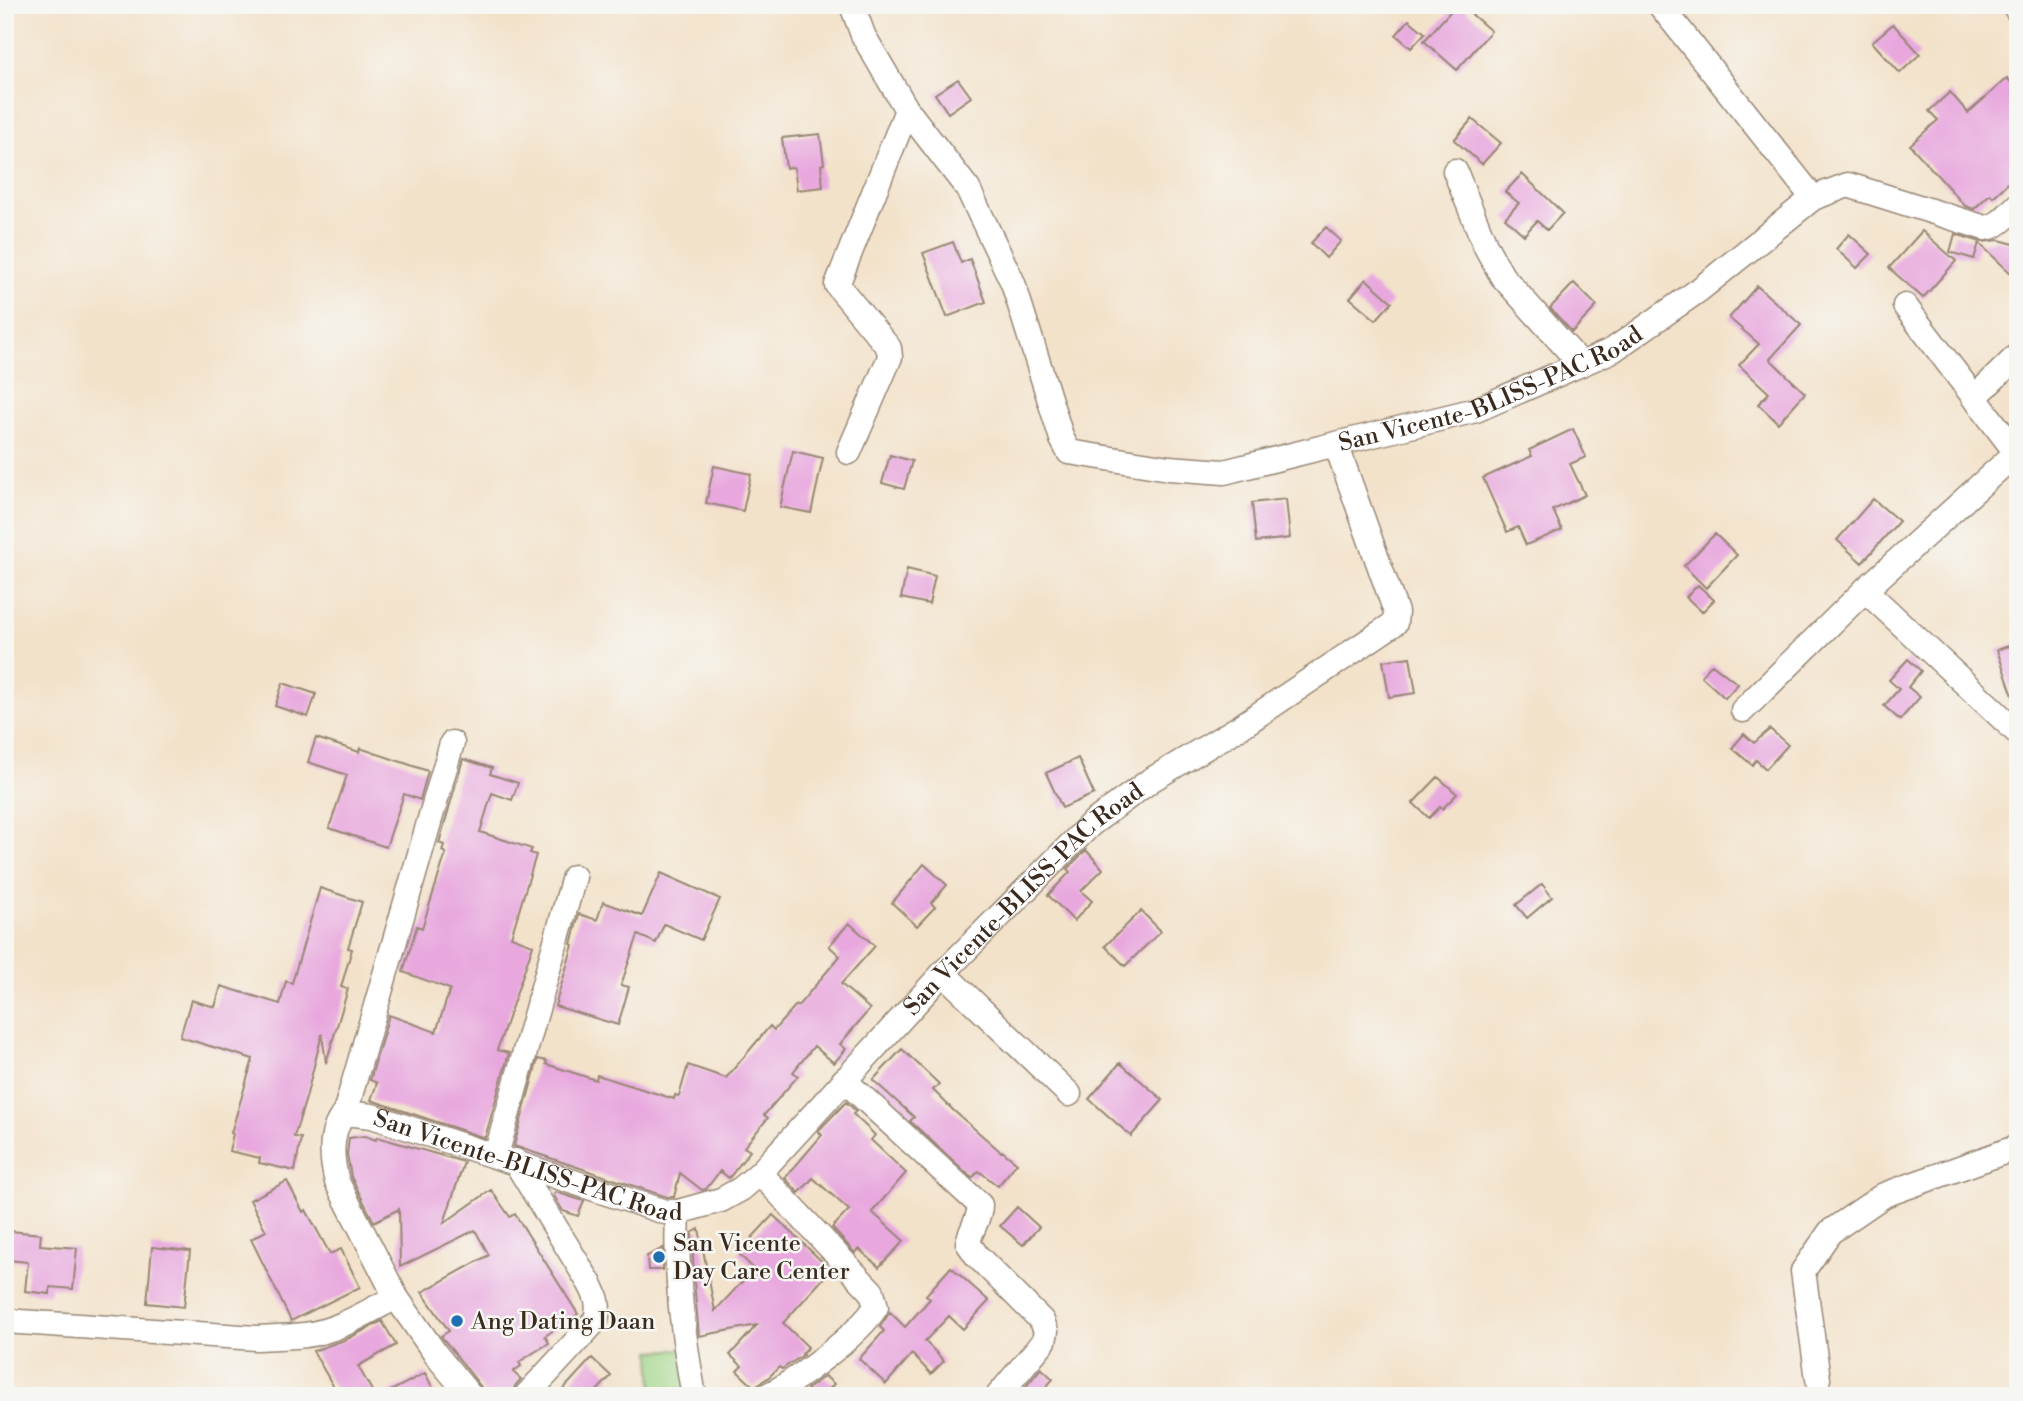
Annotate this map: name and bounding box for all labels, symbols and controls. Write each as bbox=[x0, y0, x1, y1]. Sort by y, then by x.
street label: San Vicente-BLISS-PAC Road bbox=[1336, 320, 1649, 459]
street label: San Vicente-BLISS-PAC Road bbox=[898, 776, 1150, 1022]
street label: San Vicente-BLISS-PAC Road bbox=[370, 1104, 683, 1229]
place label: San Vicente Day Care Center bbox=[673, 1229, 850, 1287]
marker: San Vicente Day Care Center bbox=[651, 1249, 667, 1265]
place label: Ang Dating Daan bbox=[470, 1307, 655, 1337]
marker: Ang Dating Daan bbox=[449, 1313, 465, 1329]

